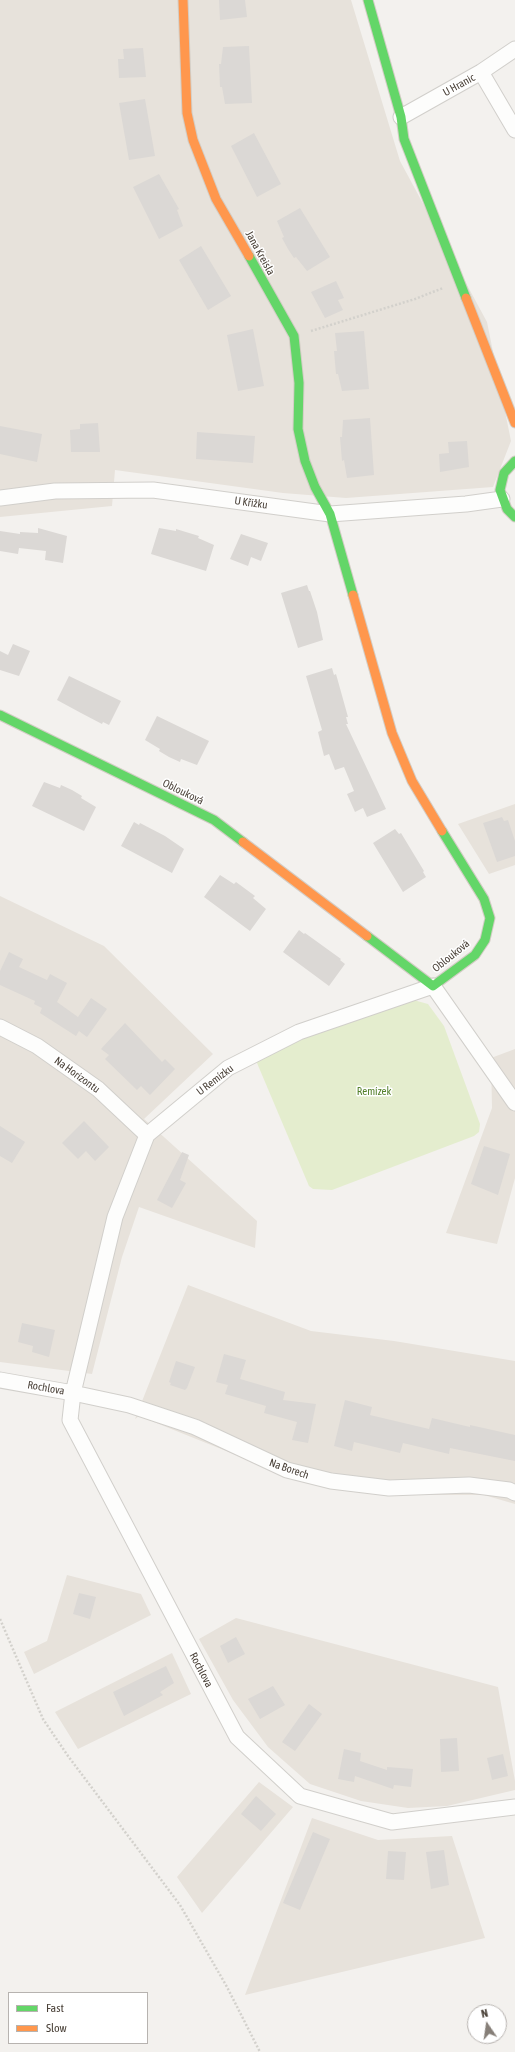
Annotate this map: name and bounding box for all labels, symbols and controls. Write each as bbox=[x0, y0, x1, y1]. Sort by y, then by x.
street label: U Hranic bbox=[441, 71, 477, 99]
street label: Jana Kreisla bbox=[242, 229, 278, 277]
street label: U Křížku bbox=[234, 494, 268, 512]
street label: Oblouková bbox=[160, 776, 206, 808]
street label: Oblouková bbox=[430, 937, 472, 975]
street label: Na Horizontu bbox=[52, 1054, 102, 1096]
street label: U Remízku bbox=[194, 1062, 236, 1098]
park label: Remízek bbox=[357, 1085, 391, 1099]
street label: Rochlova bbox=[26, 1378, 66, 1398]
street label: Na Borech bbox=[267, 1456, 311, 1482]
street label: Rochlova bbox=[186, 1650, 216, 1690]
legend bbox=[8, 1992, 148, 2044]
text: Fast bbox=[46, 2001, 64, 2015]
north arrow bbox=[467, 2004, 507, 2044]
text: N bbox=[480, 2007, 489, 2020]
text: Slow bbox=[46, 2021, 67, 2035]

